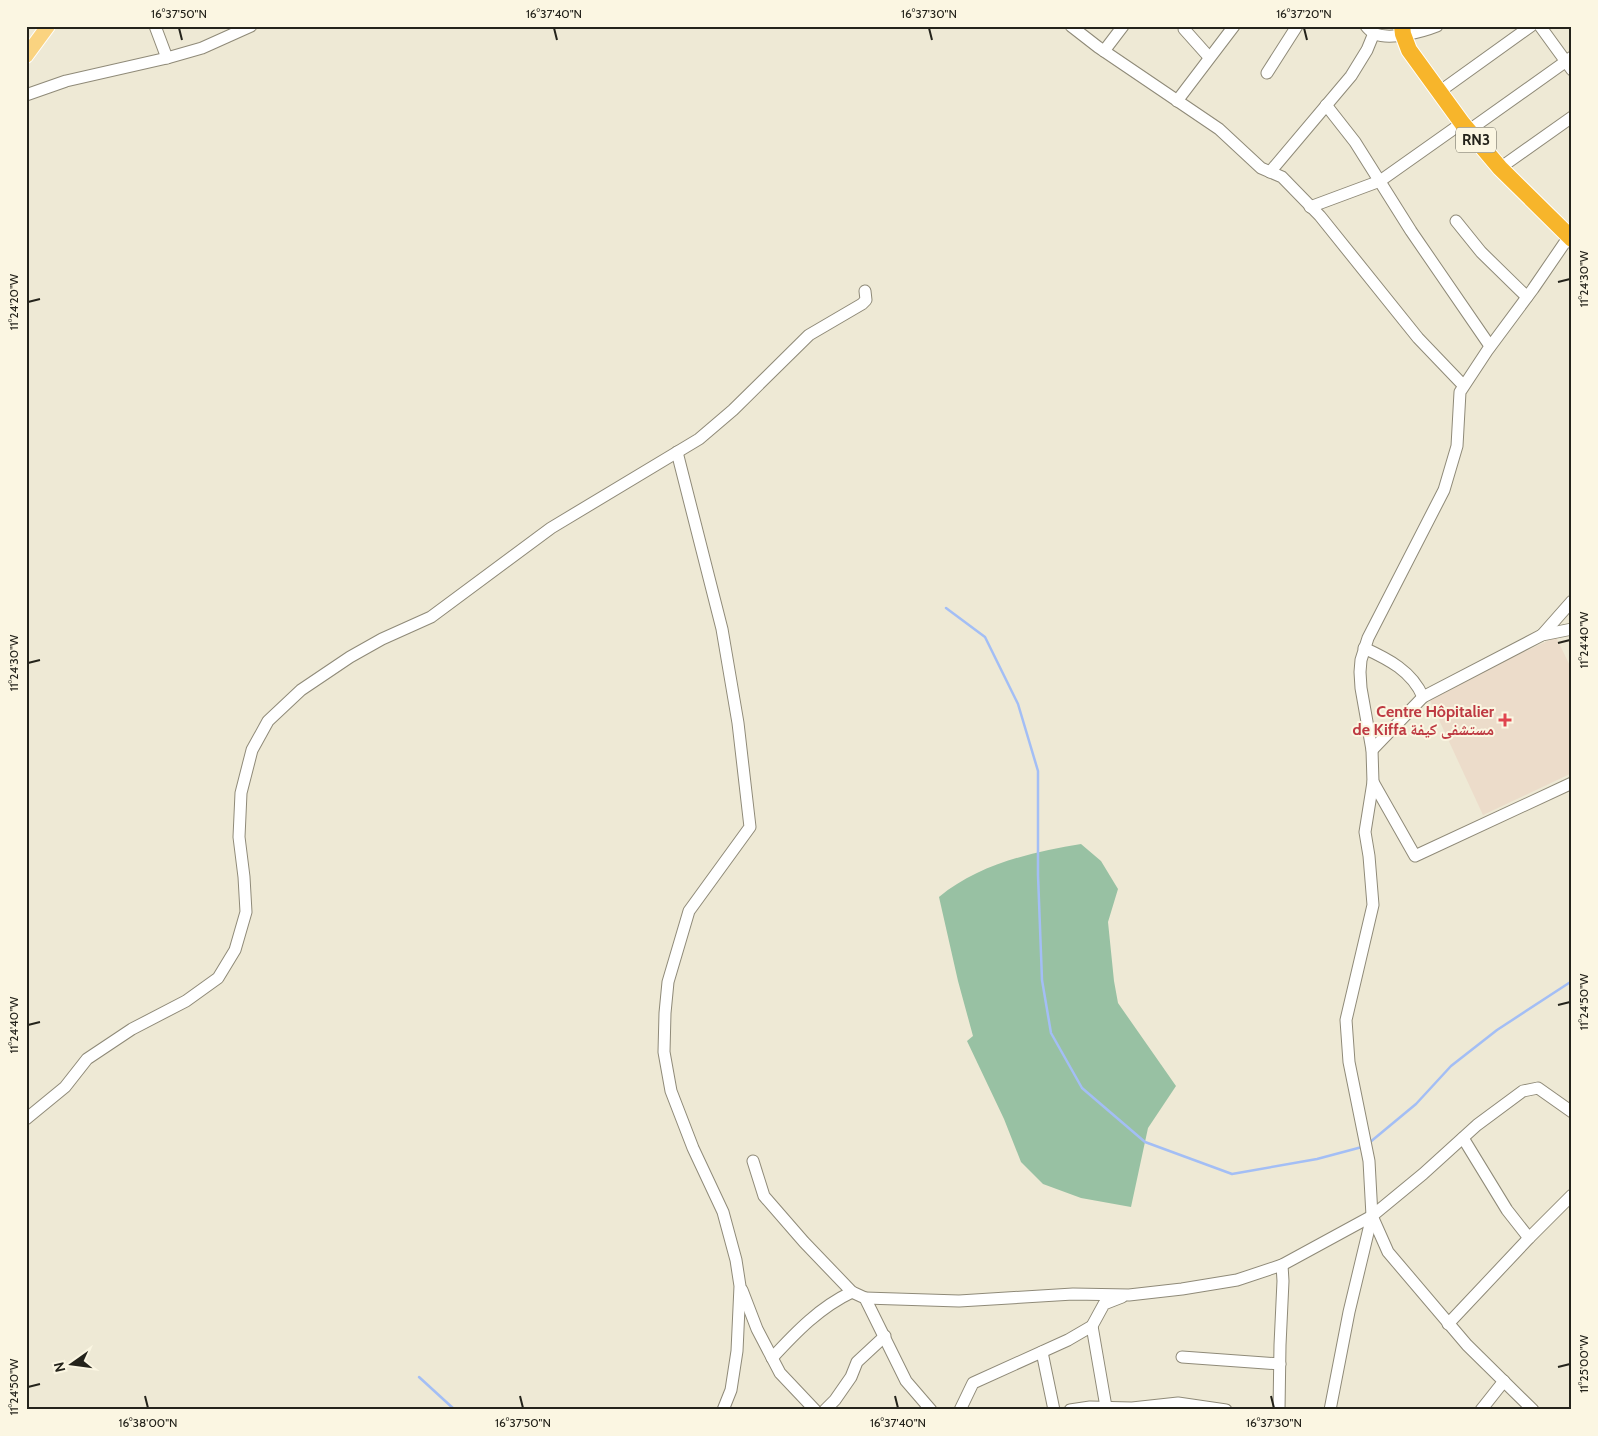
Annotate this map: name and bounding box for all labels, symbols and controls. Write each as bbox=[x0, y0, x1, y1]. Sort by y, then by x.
text: 16°37'50"N bbox=[151, 6, 207, 21]
text: 16°37'40"N bbox=[526, 6, 582, 21]
text: 16°37'30"N bbox=[901, 6, 957, 21]
text: 16°37'20"N bbox=[1276, 6, 1332, 21]
road number: RN3 bbox=[1456, 128, 1496, 152]
text: 11°24'30"W bbox=[1576, 250, 1591, 307]
text: 11°24'20"W bbox=[6, 273, 21, 330]
text: 11°24'40"W bbox=[1576, 611, 1591, 668]
text: 11°24'30"W bbox=[6, 634, 21, 691]
place label: Centre Hôpitalier de Kiffa مستشفى كيفة bbox=[1353, 702, 1495, 739]
marker: Centre Hôpitalier de Kiffa مستشفى كيفة bbox=[1498, 713, 1512, 727]
text: 11°24'50"W bbox=[1576, 973, 1591, 1030]
text: 11°24'40"W bbox=[6, 996, 21, 1053]
text: 11°25'00"W bbox=[1576, 1334, 1591, 1393]
north arrow bbox=[48, 1338, 98, 1388]
text: 11°24'50"W bbox=[6, 1358, 21, 1415]
text: N bbox=[49, 1360, 69, 1374]
text: 16°38'00"N bbox=[119, 1415, 177, 1430]
text: 16°37'50"N bbox=[495, 1415, 551, 1430]
text: 16°37'40"N bbox=[870, 1415, 926, 1430]
text: 16°37'30"N bbox=[1246, 1415, 1302, 1430]

